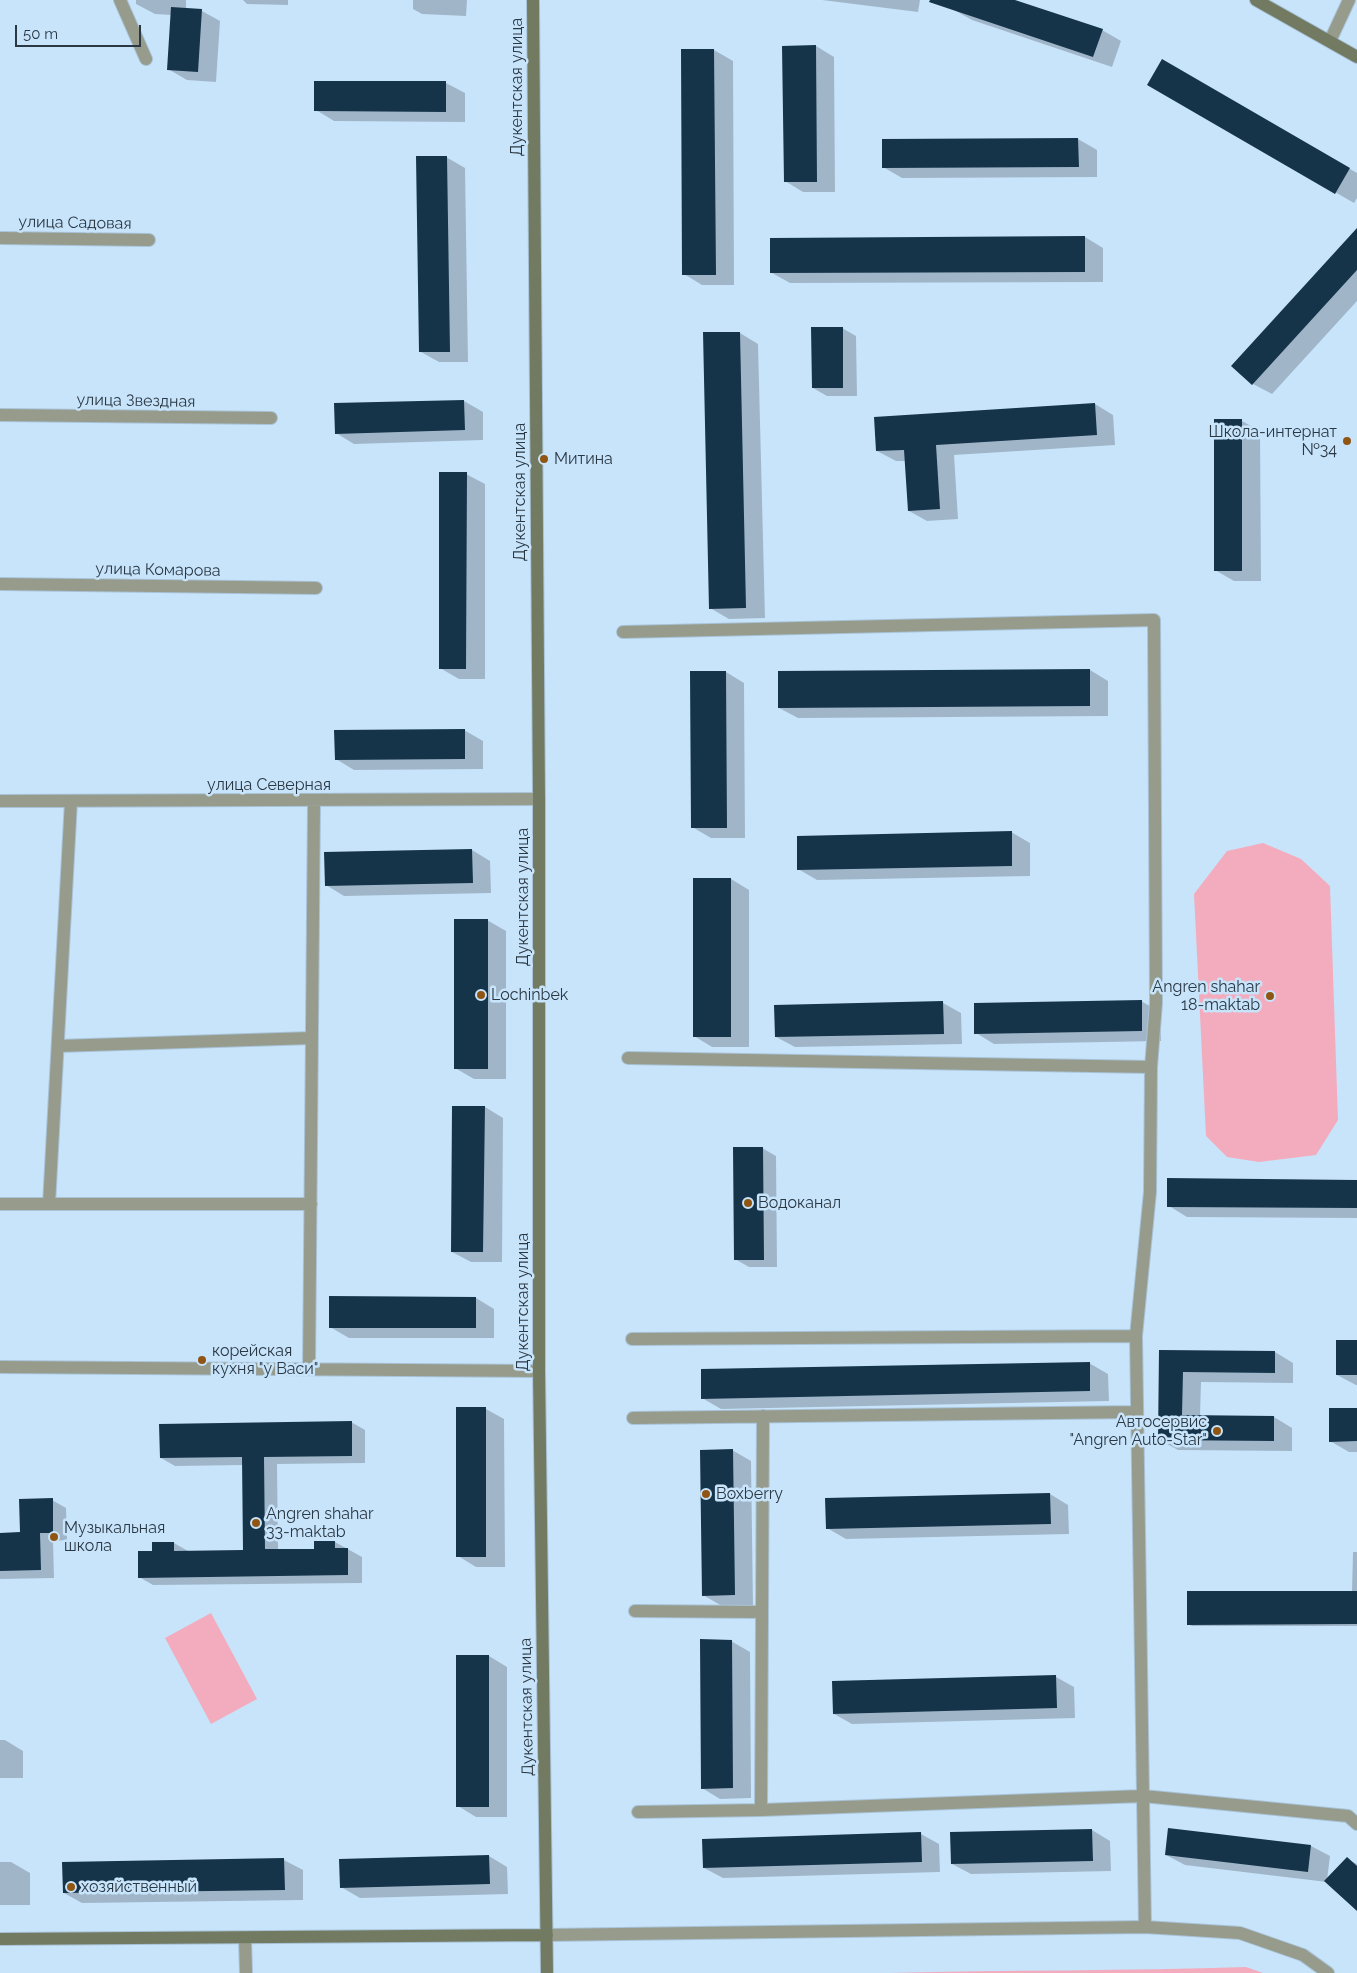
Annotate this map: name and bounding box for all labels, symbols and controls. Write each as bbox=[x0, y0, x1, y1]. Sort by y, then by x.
scale bar bbox=[18, 15, 144, 47]
street label: Дукентская улица bbox=[507, 18, 527, 156]
text: 50 m bbox=[23, 25, 58, 43]
street label: улица Садовая bbox=[18, 212, 132, 234]
street label: улица Звездная bbox=[76, 390, 196, 412]
place label: Школа-интернат №34 bbox=[1209, 422, 1337, 460]
street label: Дукентская улица bbox=[510, 423, 530, 561]
marker: Школа-интернат №34 bbox=[1341, 435, 1353, 447]
place label: Митина bbox=[554, 449, 613, 469]
marker: Митина bbox=[538, 453, 550, 465]
street label: улица Комарова bbox=[95, 559, 221, 581]
street label: улица Северная bbox=[207, 775, 331, 795]
street label: Дукентская улица bbox=[513, 828, 533, 966]
place label: Angren shahar 18-maktab bbox=[1152, 977, 1260, 1015]
place label: Lochinbek bbox=[491, 985, 568, 1005]
marker: Lochinbek bbox=[475, 989, 487, 1001]
marker: Angren shahar 18-maktab bbox=[1264, 990, 1276, 1002]
place label: Водоканал bbox=[758, 1193, 841, 1213]
marker: Водоканал bbox=[742, 1197, 754, 1209]
street label: Дукентская улица bbox=[513, 1233, 533, 1371]
place label: корейская кухня "у Васи" bbox=[212, 1341, 319, 1379]
marker: корейская кухня "у Васи" bbox=[196, 1354, 208, 1366]
place label: Автосервис "Angren Auto-Star" bbox=[1070, 1412, 1207, 1450]
marker: Автосервис "Angren Auto-Star" bbox=[1211, 1425, 1223, 1437]
place label: Boxberry bbox=[716, 1484, 783, 1504]
marker: Boxberry bbox=[700, 1488, 712, 1500]
place label: Angren shahar 33-maktab bbox=[266, 1504, 374, 1542]
marker: Angren shahar 33-maktab bbox=[250, 1517, 262, 1529]
place label: Музыкальная школа bbox=[64, 1518, 165, 1556]
marker: Музыкальная школа bbox=[48, 1531, 60, 1543]
street label: Дукентская улица bbox=[516, 1638, 538, 1776]
place label: хозяйственный bbox=[81, 1877, 197, 1897]
marker: хозяйственный bbox=[65, 1881, 77, 1893]

